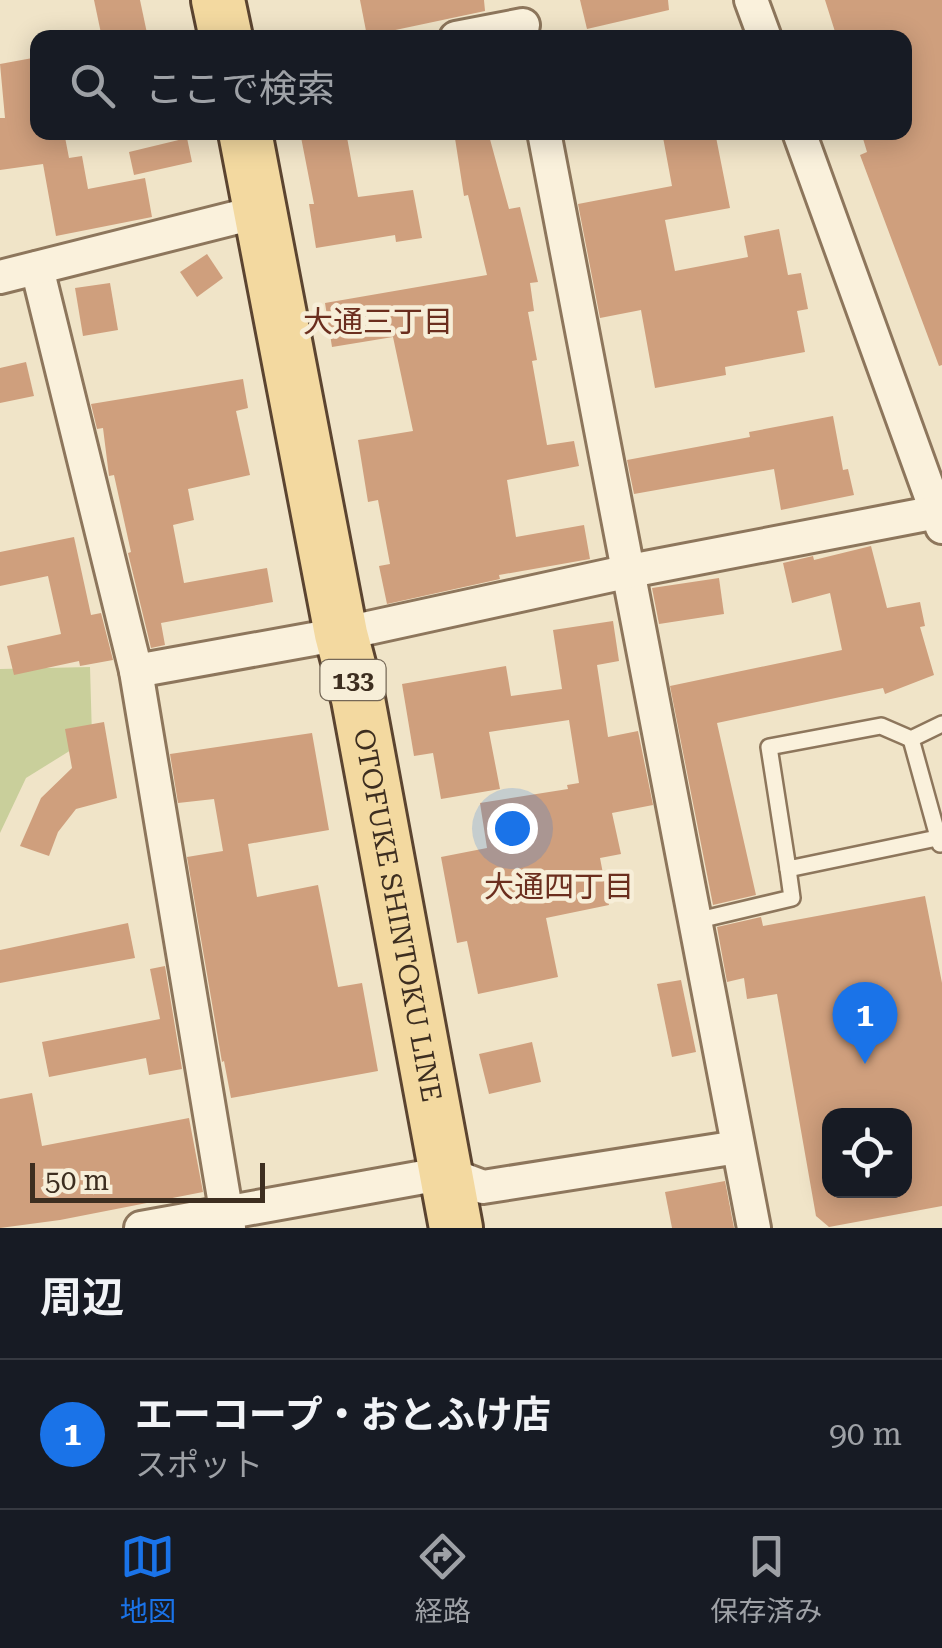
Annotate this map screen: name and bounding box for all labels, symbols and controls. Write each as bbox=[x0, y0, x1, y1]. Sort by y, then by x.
search box bbox=[30, 30, 912, 140]
icon: search bbox=[65, 58, 120, 113]
text: ここで検索 bbox=[145, 67, 335, 111]
district label: 大通三丁目 bbox=[303, 304, 453, 339]
road number: 133 bbox=[320, 660, 386, 700]
street label: OTOFUKE SHINTOKU LINE bbox=[347, 726, 449, 1104]
your location bbox=[487, 803, 538, 854]
district label: 大通四丁目 bbox=[484, 869, 634, 904]
pin: 1 bbox=[832, 982, 898, 1064]
map controls bbox=[822, 1108, 912, 1198]
button: locate bbox=[822, 1108, 912, 1198]
scale bar bbox=[30, 1158, 265, 1202]
text: 50 m bbox=[45, 1164, 109, 1197]
text: 周辺 bbox=[40, 1273, 124, 1322]
text: エーコープ・おとふけ店 bbox=[135, 1393, 551, 1437]
text: 1 bbox=[64, 1415, 81, 1453]
text: 90 m bbox=[829, 1415, 902, 1453]
text: スポット bbox=[135, 1446, 263, 1484]
tab: 地図 bbox=[120, 1529, 176, 1629]
tab: 経路 bbox=[415, 1529, 471, 1629]
tab: 保存済み bbox=[710, 1529, 822, 1629]

